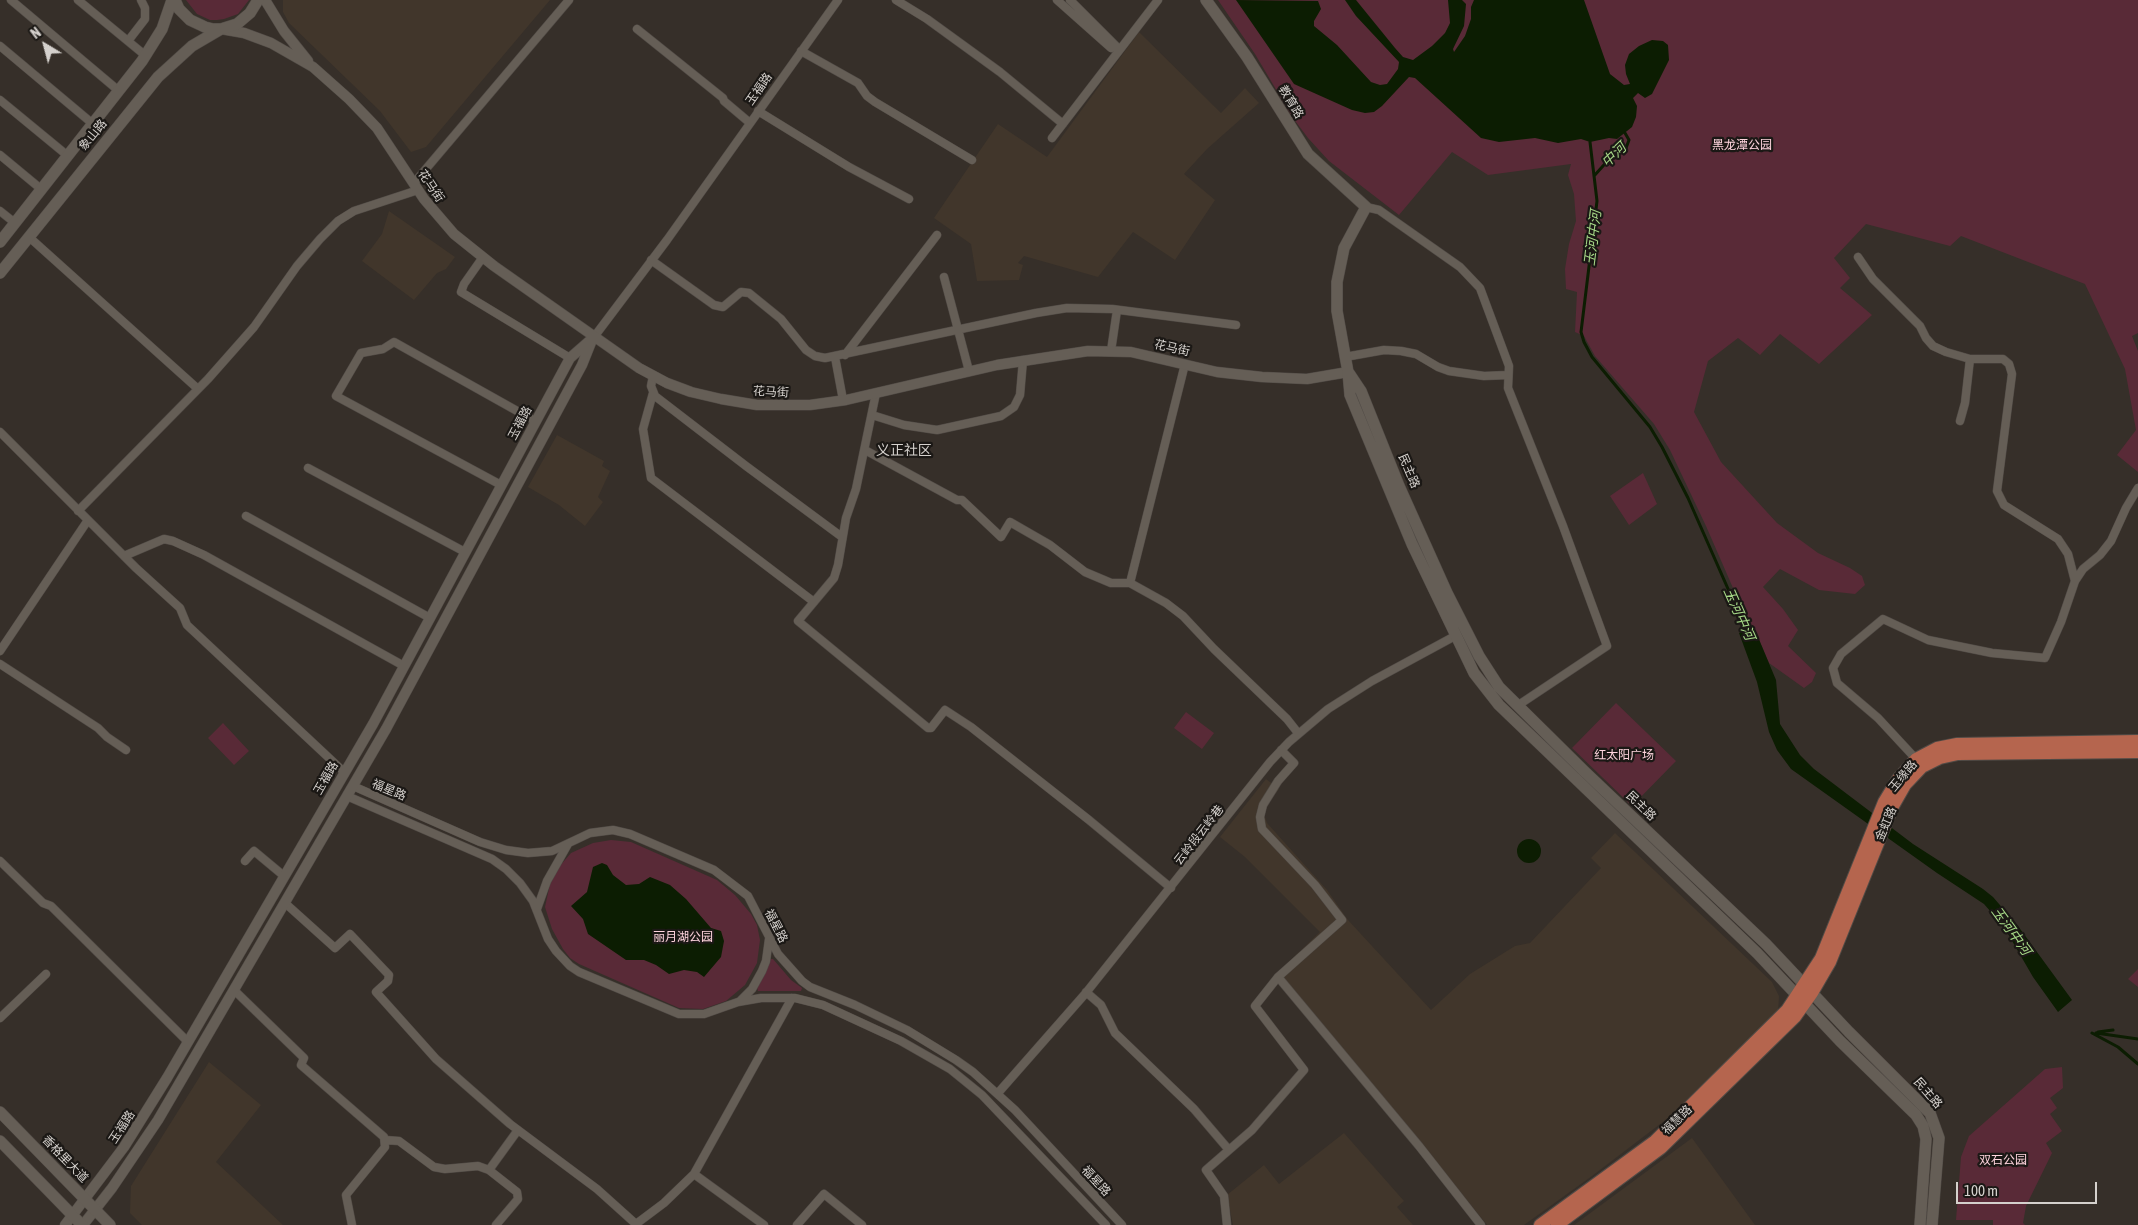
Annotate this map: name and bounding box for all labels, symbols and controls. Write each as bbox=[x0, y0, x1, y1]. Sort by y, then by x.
north arrow bbox=[20, 20, 70, 70]
text: N bbox=[28, 24, 44, 42]
street label: 玉福路 bbox=[743, 70, 775, 108]
street label: 教育路 bbox=[1276, 83, 1306, 121]
street label: 象山路 bbox=[76, 116, 110, 154]
park label: 黑龙潭公园 bbox=[1712, 138, 1772, 152]
water label: 中河 bbox=[1598, 139, 1630, 171]
street label: 花马街 bbox=[415, 167, 447, 205]
water label: 玉河中河 bbox=[1581, 209, 1605, 267]
street label: 花马街 bbox=[1153, 337, 1191, 359]
street label: 花马街 bbox=[753, 384, 789, 400]
street label: 玉福路 bbox=[505, 404, 535, 442]
district label: 义正社区 bbox=[876, 443, 932, 459]
street label: 民主路 bbox=[1395, 452, 1423, 490]
water label: 玉河中河 bbox=[1720, 585, 1758, 643]
park label: 红太阳广场 bbox=[1594, 748, 1654, 762]
street label: 玉缘路 bbox=[1886, 758, 1920, 794]
street label: 玉福路 bbox=[311, 759, 341, 797]
street label: 福星路 bbox=[370, 776, 408, 804]
street label: 民主路 bbox=[1623, 788, 1659, 824]
street label: 云岭段云岭巷 bbox=[1171, 802, 1227, 868]
street label: 金虹路 bbox=[1872, 805, 1900, 843]
water label: 玉河中河 bbox=[1988, 903, 2034, 959]
street label: 福星路 bbox=[761, 907, 791, 945]
park label: 丽月湖公园 bbox=[653, 930, 713, 944]
street label: 民主路 bbox=[1911, 1075, 1945, 1111]
street label: 福慧路 bbox=[1659, 1102, 1695, 1138]
street label: 玉福路 bbox=[106, 1108, 138, 1146]
street label: 香格里大道 bbox=[39, 1132, 91, 1186]
park label: 双石公园 bbox=[1979, 1153, 2027, 1167]
street label: 福星路 bbox=[1078, 1163, 1114, 1199]
scale bar bbox=[1958, 1172, 2099, 1204]
text: 100 m bbox=[1964, 1182, 1998, 1199]

